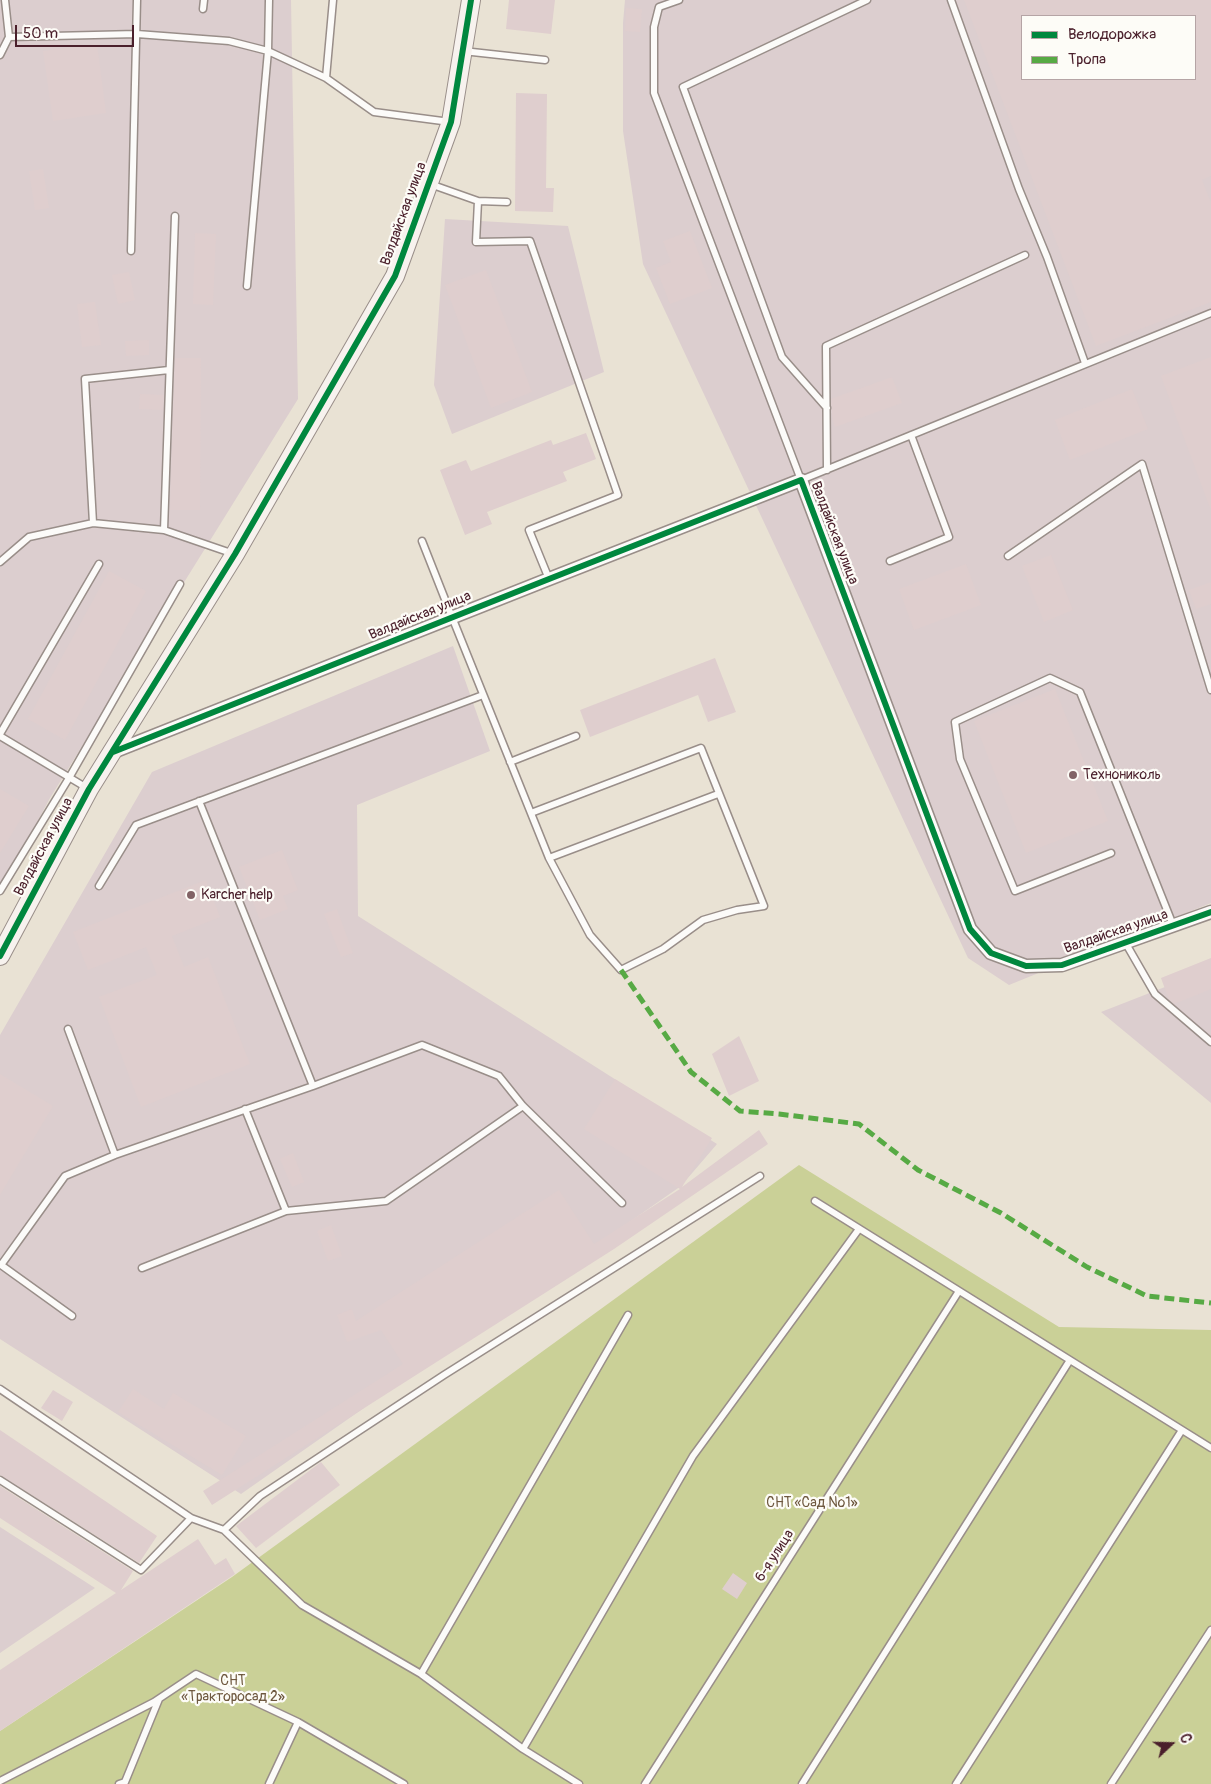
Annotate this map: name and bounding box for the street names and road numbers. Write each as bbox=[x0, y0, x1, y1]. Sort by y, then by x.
street label: Валдайская улица bbox=[378, 160, 430, 268]
street label: Валдайская улица bbox=[807, 479, 861, 587]
street label: Валдайская улица bbox=[366, 588, 474, 644]
street label: Валдайская улица bbox=[11, 795, 77, 899]
street label: Валдайская улица bbox=[1062, 906, 1170, 958]
street label: 6-я улица bbox=[752, 1527, 798, 1585]

